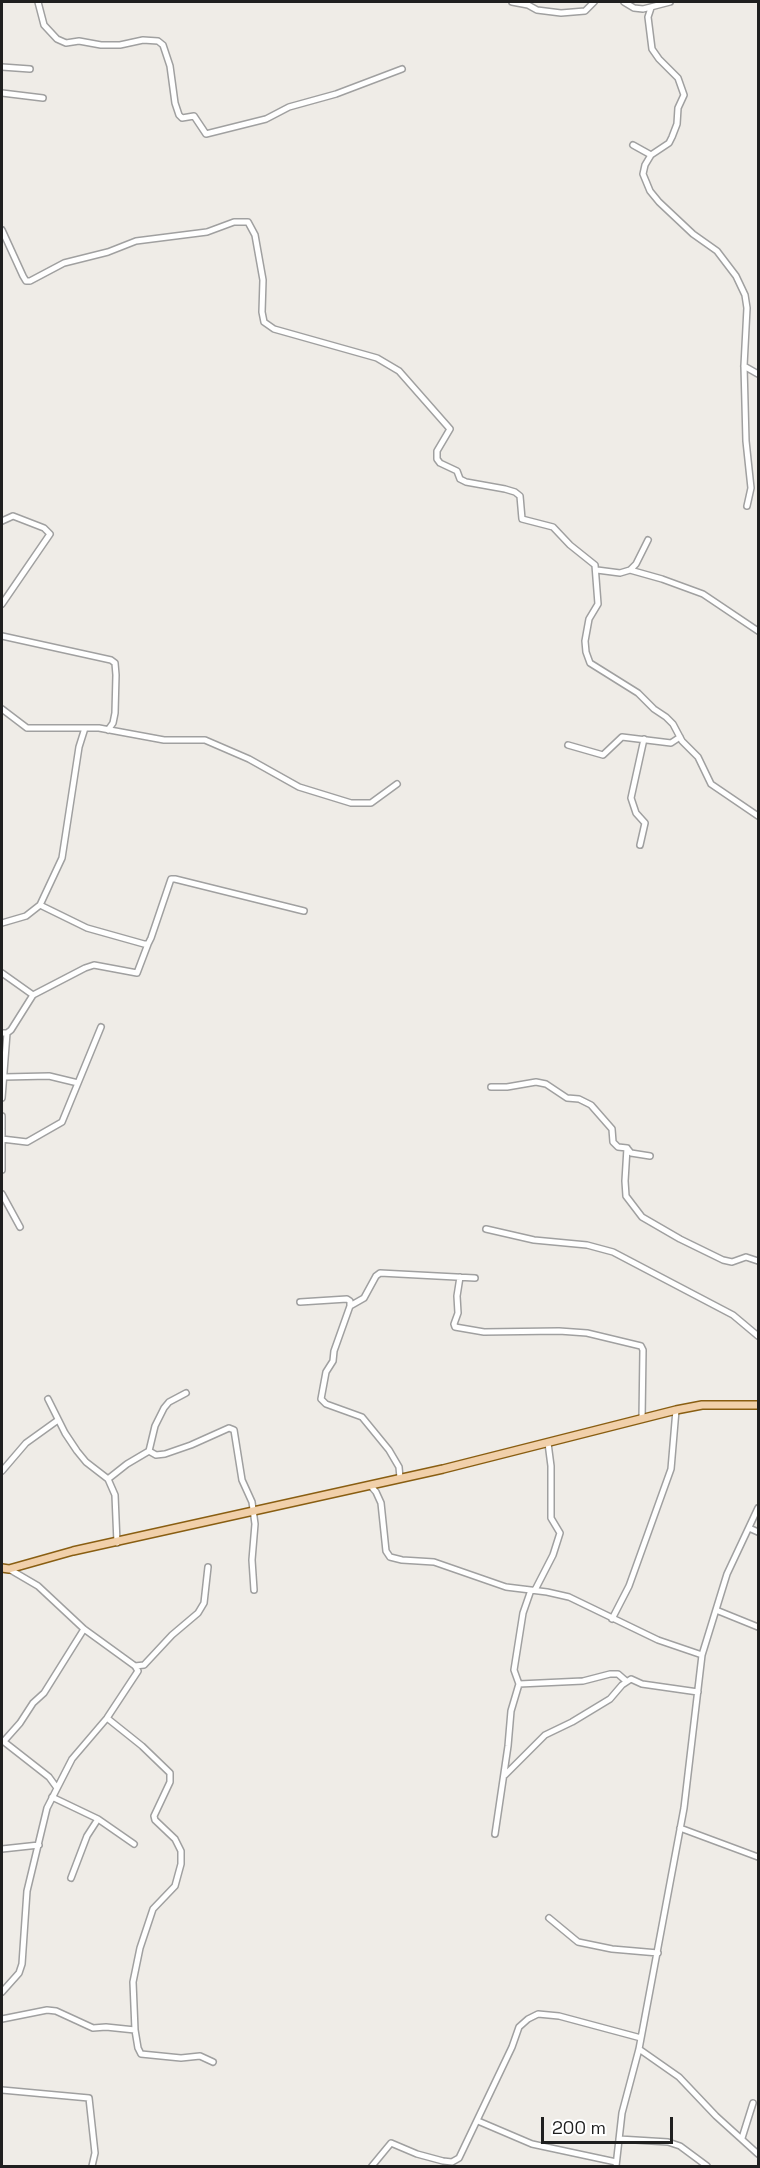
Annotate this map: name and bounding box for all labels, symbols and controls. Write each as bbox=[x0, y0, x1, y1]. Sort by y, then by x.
scale bar bbox=[544, 2105, 676, 2143]
text: 200 m bbox=[552, 2116, 606, 2139]

